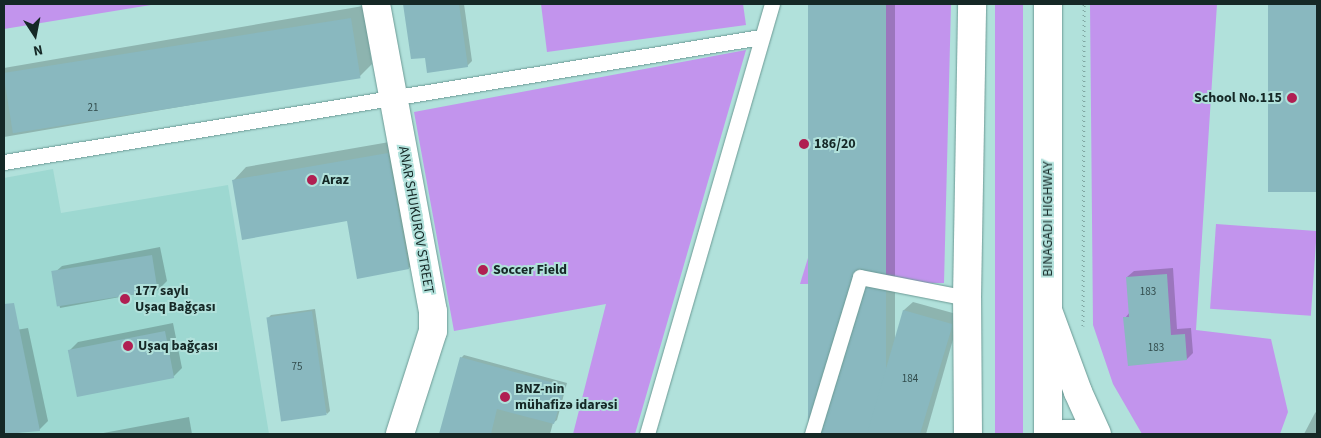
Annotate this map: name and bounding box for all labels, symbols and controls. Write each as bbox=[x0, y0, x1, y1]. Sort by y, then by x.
north arrow bbox=[10, 10, 60, 60]
text: N bbox=[31, 39, 44, 60]
place label: School No.115 bbox=[1194, 90, 1282, 106]
marker: School No.115 bbox=[1286, 92, 1298, 104]
house number: 21 bbox=[88, 101, 98, 115]
place label: 186/20 bbox=[814, 136, 856, 152]
marker: 186/20 bbox=[798, 138, 810, 150]
street label: ANAR SHUKUROV STREET bbox=[395, 145, 437, 295]
street label: BINAGADI HIGHWAY bbox=[1040, 161, 1056, 277]
place label: Araz bbox=[322, 172, 349, 188]
marker: Araz bbox=[306, 174, 318, 186]
place label: Soccer Field bbox=[493, 262, 567, 278]
marker: Soccer Field bbox=[477, 264, 489, 276]
place label: 177 saylı Uşaq Bağçası bbox=[135, 283, 216, 316]
house number: 183 bbox=[1140, 285, 1156, 299]
marker: 177 saylı Uşaq Bağçası bbox=[119, 293, 131, 305]
place label: Uşaq bağçası bbox=[138, 338, 218, 354]
marker: Uşaq bağçası bbox=[122, 340, 134, 352]
house number: 183 bbox=[1148, 341, 1164, 355]
house number: 75 bbox=[292, 360, 302, 374]
house number: 184 bbox=[902, 372, 918, 386]
place label: BNZ-nin mühafizə idarəsi bbox=[515, 381, 618, 414]
marker: BNZ-nin mühafizə idarəsi bbox=[499, 391, 511, 403]

